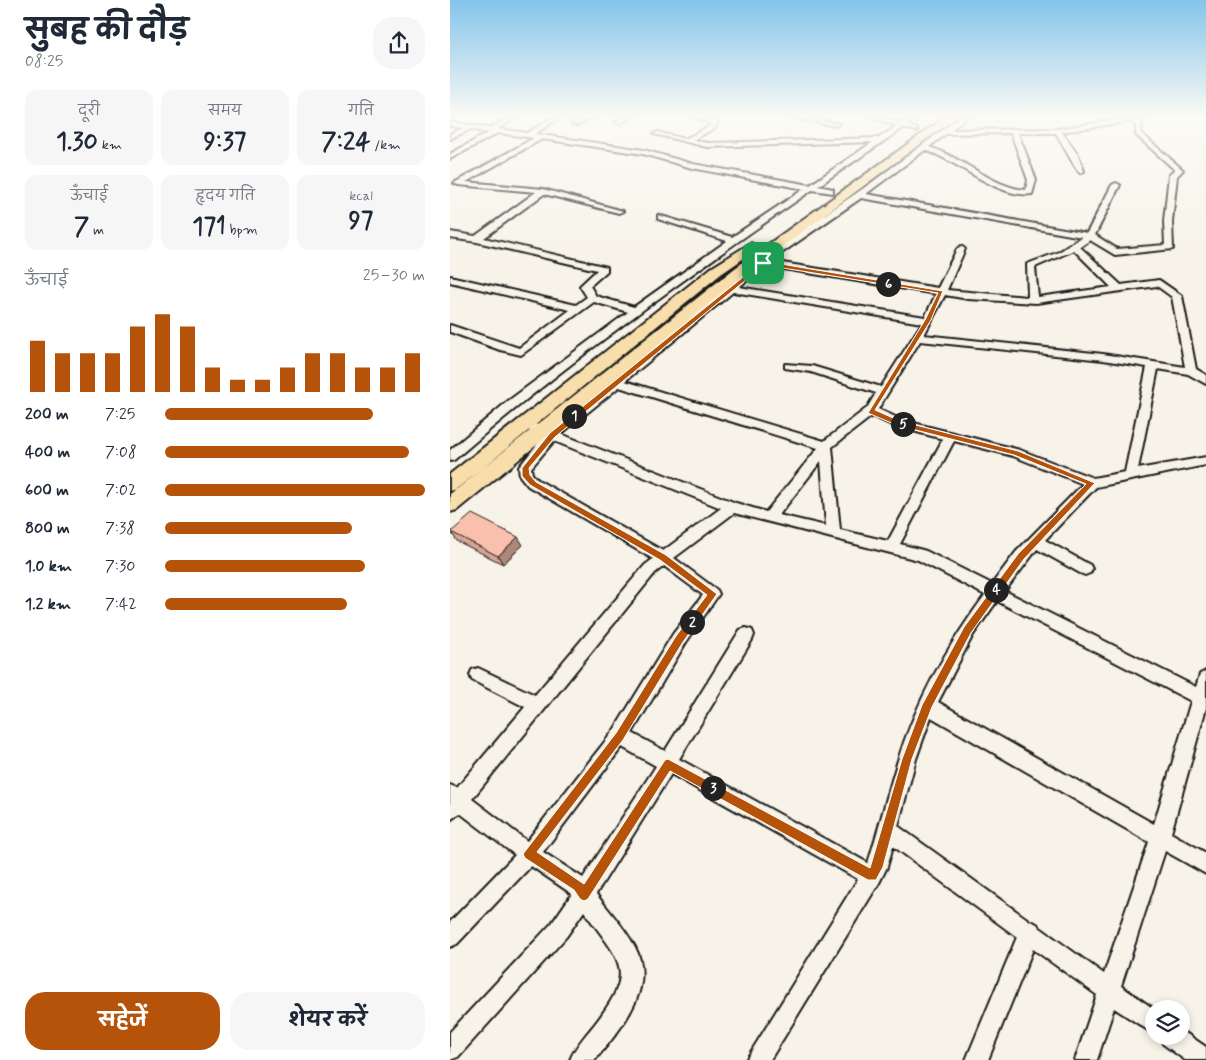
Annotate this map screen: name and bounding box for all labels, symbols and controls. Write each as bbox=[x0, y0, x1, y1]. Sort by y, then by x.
text: सुबह की दौड़ bbox=[25, 13, 188, 50]
button: share bbox=[373, 17, 425, 69]
text: 08:25 bbox=[25, 51, 63, 72]
text: दूरी bbox=[78, 102, 100, 120]
text: समय bbox=[208, 102, 242, 120]
text: गति bbox=[348, 102, 374, 120]
text: 1.30 bbox=[56, 126, 98, 159]
text: 9:37 bbox=[204, 126, 246, 159]
text: 7:24 bbox=[321, 126, 370, 159]
text: km bbox=[98, 136, 122, 154]
text: /km bbox=[370, 136, 401, 154]
text: ऊँचाई bbox=[70, 187, 108, 205]
text: हृदय गति bbox=[195, 187, 255, 205]
text: kcal bbox=[349, 187, 373, 205]
text: 97 bbox=[349, 205, 373, 238]
text: 7 bbox=[74, 211, 89, 244]
text: 171 bbox=[192, 211, 226, 244]
text: m bbox=[89, 221, 104, 239]
text: bpm bbox=[226, 221, 258, 239]
pin bbox=[742, 242, 784, 284]
icon: arrive bbox=[749, 249, 777, 277]
text: 25–30 m bbox=[363, 265, 425, 286]
text: ऊँचाई bbox=[25, 270, 68, 291]
pin: 6 bbox=[876, 272, 900, 296]
text: 6 bbox=[885, 275, 892, 293]
text: 200 m bbox=[25, 404, 69, 425]
text: 7:25 bbox=[105, 404, 135, 425]
pin: 1 bbox=[562, 404, 586, 428]
text: 1 bbox=[571, 407, 578, 425]
pin: 5 bbox=[890, 412, 916, 436]
text: 5 bbox=[899, 415, 908, 433]
text: 400 m bbox=[25, 442, 70, 463]
text: 7:08 bbox=[105, 442, 137, 463]
text: 600 m bbox=[25, 480, 69, 501]
text: 7:02 bbox=[105, 480, 136, 501]
text: 800 m bbox=[25, 518, 70, 539]
text: 7:38 bbox=[105, 518, 135, 539]
text: 1.0 km bbox=[25, 556, 72, 577]
text: 7:30 bbox=[105, 556, 135, 577]
pin: 4 bbox=[984, 578, 1008, 602]
text: 4 bbox=[992, 581, 1001, 599]
text: 1.2 km bbox=[25, 594, 71, 615]
text: 7:42 bbox=[105, 594, 137, 615]
pin: 2 bbox=[680, 610, 704, 634]
text: 2 bbox=[689, 613, 696, 631]
pin: 3 bbox=[700, 776, 726, 800]
text: 3 bbox=[710, 779, 717, 797]
button: सहेजें bbox=[25, 992, 220, 1050]
button: शेयर करें bbox=[230, 992, 425, 1050]
map controls bbox=[1145, 1000, 1190, 1045]
button: layers bbox=[1145, 1000, 1190, 1045]

